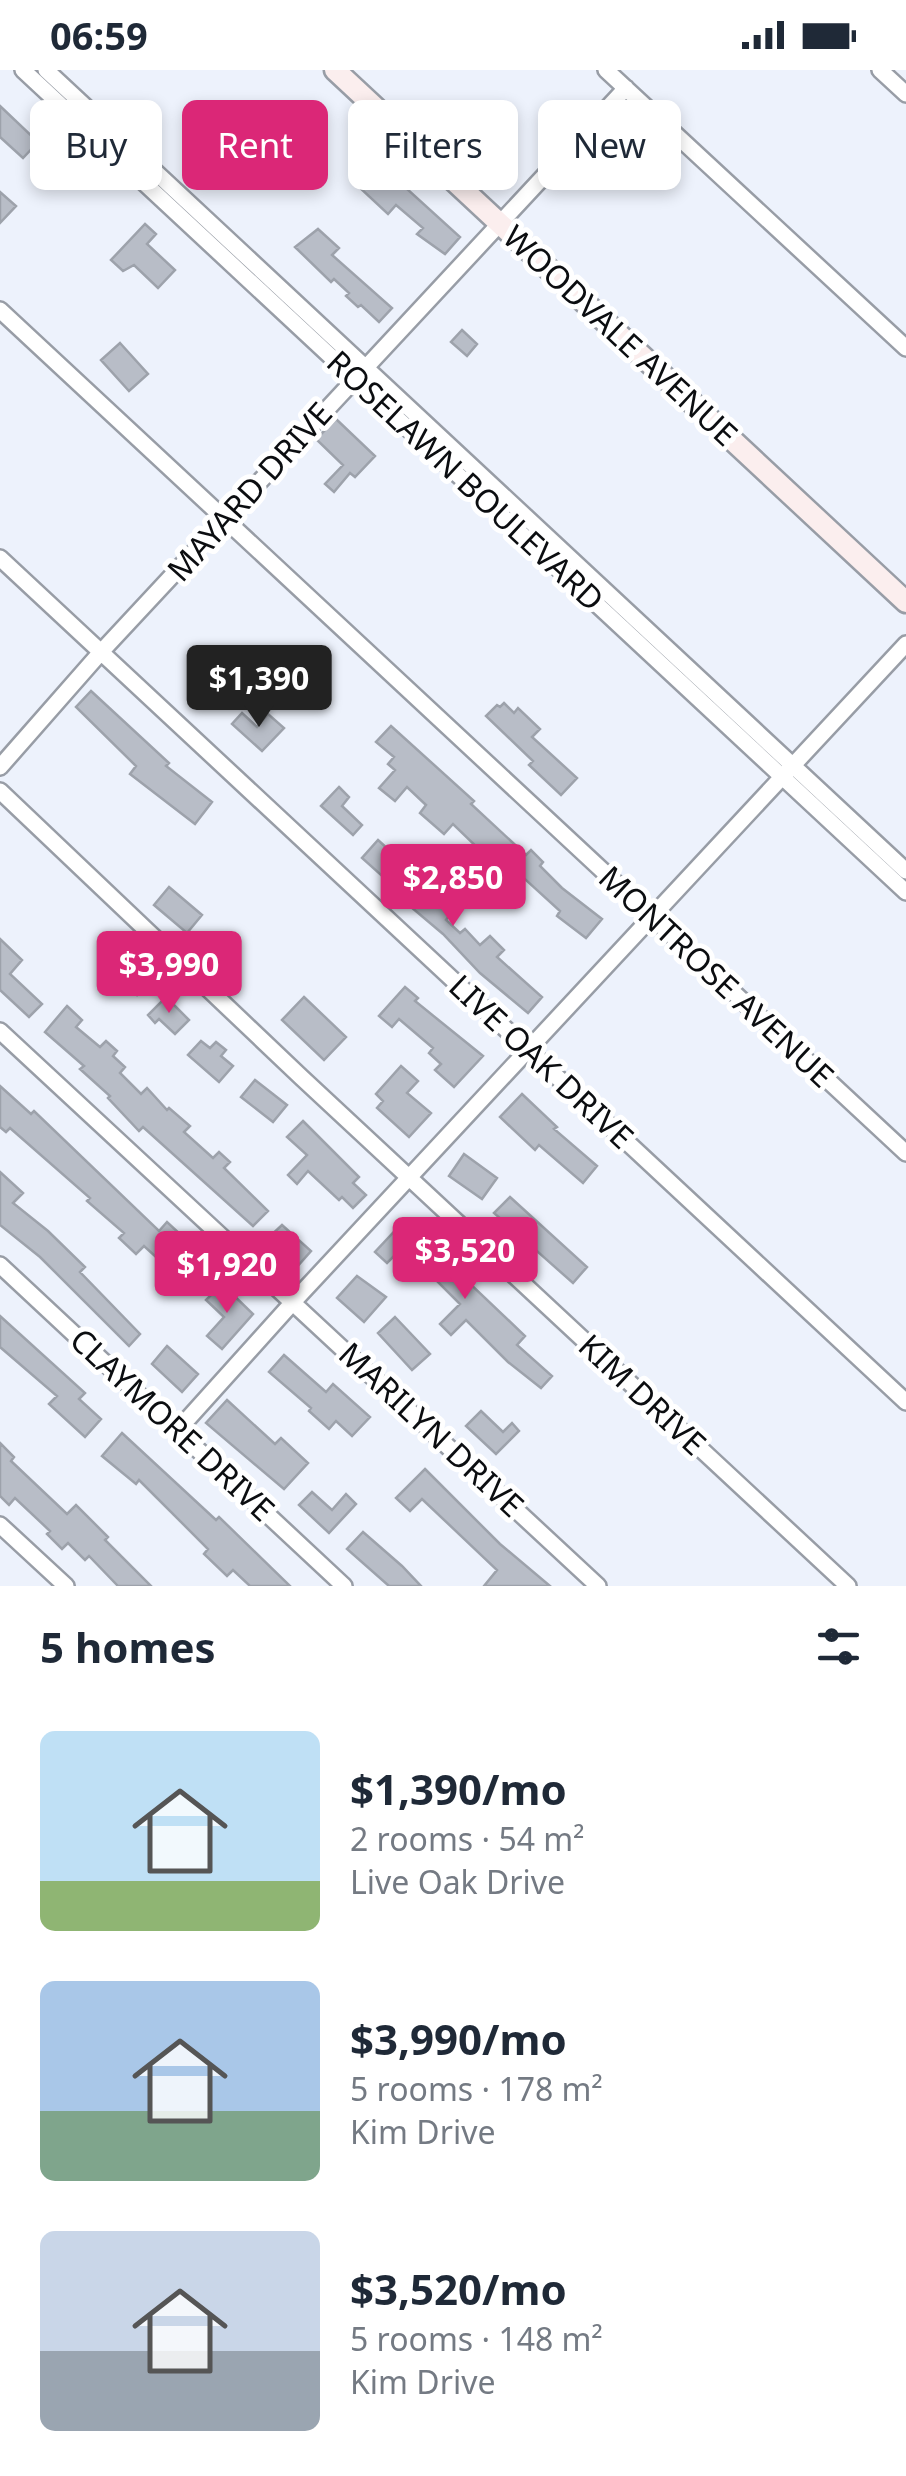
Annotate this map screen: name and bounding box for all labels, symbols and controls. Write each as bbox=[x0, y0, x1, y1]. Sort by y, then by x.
text: 06:59 bbox=[50, 9, 148, 61]
chip: Buy bbox=[30, 100, 162, 190]
chip: Rent bbox=[182, 100, 328, 190]
chip: Filters bbox=[348, 100, 518, 190]
chip: New bbox=[538, 100, 681, 190]
street label: WOODVALE AVENUE bbox=[495, 215, 747, 455]
street label: ROSELAWN BOULEVARD bbox=[318, 340, 614, 620]
street label: MAYARD DRIVE bbox=[157, 392, 341, 590]
pin: $1,390 bbox=[178, 645, 340, 730]
text: $1,390 bbox=[209, 656, 309, 699]
pin: $2,850 bbox=[372, 844, 534, 929]
text: $2,850 bbox=[403, 855, 503, 898]
street label: MONTROSE AVENUE bbox=[590, 856, 844, 1096]
pin: $3,990 bbox=[88, 931, 250, 1016]
text: $3,990 bbox=[119, 942, 219, 985]
street label: LIVE OAK DRIVE bbox=[441, 964, 643, 1157]
pin: $3,520 bbox=[384, 1217, 546, 1302]
text: $3,520 bbox=[415, 1228, 515, 1271]
pin: $1,920 bbox=[146, 1231, 308, 1316]
text: $1,920 bbox=[177, 1242, 277, 1285]
street label: CLAYMORE DRIVE bbox=[62, 1318, 285, 1530]
street label: KIM DRIVE bbox=[570, 1324, 716, 1464]
street label: MARILYN DRIVE bbox=[330, 1332, 534, 1526]
text: 5 homes bbox=[40, 1618, 216, 1675]
icon: filters bbox=[811, 1619, 866, 1674]
text: $1,390/mo bbox=[350, 1760, 567, 1817]
icon: home bbox=[120, 1771, 240, 1891]
text: 2 rooms · 54 m² bbox=[350, 1817, 584, 1860]
text: Live Oak Drive bbox=[350, 1860, 565, 1903]
text: $3,990/mo bbox=[350, 2010, 567, 2067]
icon: home bbox=[120, 2021, 240, 2141]
text: 5 rooms · 178 m² bbox=[350, 2067, 603, 2110]
text: Kim Drive bbox=[350, 2110, 495, 2153]
text: $3,520/mo bbox=[350, 2260, 567, 2317]
icon: home bbox=[120, 2271, 240, 2391]
text: 5 rooms · 148 m² bbox=[350, 2317, 603, 2360]
text: Kim Drive bbox=[350, 2360, 495, 2403]

